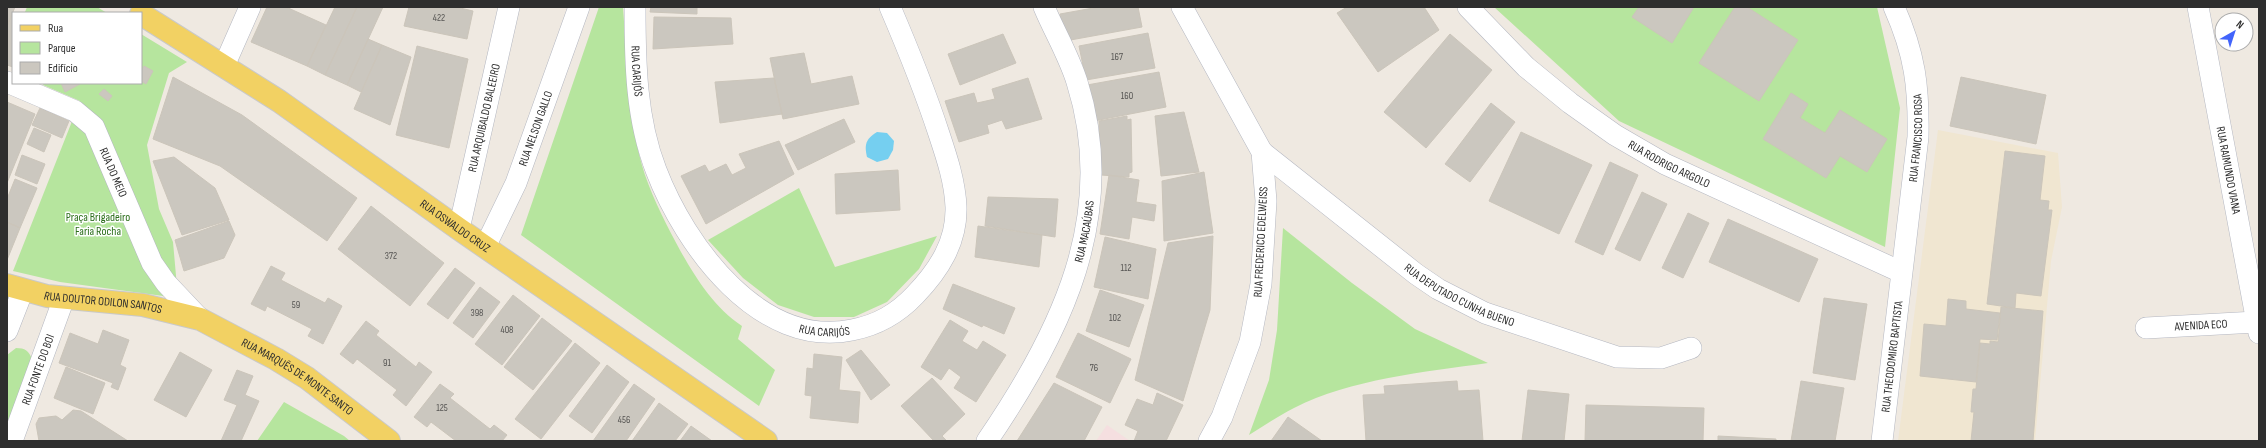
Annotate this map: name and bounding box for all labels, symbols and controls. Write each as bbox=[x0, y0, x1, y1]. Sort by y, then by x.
legend bbox=[12, 12, 142, 84]
house number: 422 bbox=[433, 12, 445, 24]
north arrow bbox=[2214, 12, 2254, 52]
text: N bbox=[2234, 18, 2246, 32]
text: Rua bbox=[48, 21, 64, 36]
text: Parque bbox=[48, 41, 76, 56]
street label: RUA CARIJÓS bbox=[628, 45, 646, 97]
house number: 167 bbox=[1111, 51, 1123, 63]
text: Edifício bbox=[48, 61, 78, 76]
street label: RUA ARQUIBALDO BALEEIRO bbox=[465, 62, 504, 173]
street label: RUA NELSON GALLO bbox=[515, 89, 556, 168]
house number: 160 bbox=[1121, 90, 1133, 102]
street label: RUA FRANCISCO ROSA bbox=[1905, 92, 1926, 183]
street label: RUA RAIMUNDO VIANA bbox=[2213, 125, 2244, 216]
street label: RUA RODRIGO ARGOLO bbox=[1625, 137, 1713, 191]
street label: RUA DO MEIO bbox=[96, 145, 131, 199]
street label: RUA FREDERICO EDELWEISS bbox=[1251, 186, 1271, 298]
street label: RUA OSWALDO CRUZ bbox=[417, 196, 493, 256]
street label: RUA MACAÚBAS bbox=[1071, 200, 1097, 264]
park label: Praça Brigadeiro Faria Rocha bbox=[66, 210, 130, 239]
house number: 372 bbox=[385, 250, 397, 262]
street label: RUA DEPUTADO CUNHA BUENO bbox=[1401, 260, 1516, 330]
house number: 112 bbox=[1120, 262, 1132, 274]
street label: RUA DOUTOR ODILON SANTOS bbox=[42, 288, 164, 317]
house number: 59 bbox=[292, 299, 300, 311]
street label: RUA THEODOMIRO BAPTISTA bbox=[1878, 299, 1906, 413]
house number: 398 bbox=[471, 307, 484, 319]
house number: 102 bbox=[1109, 312, 1121, 324]
street label: AVENIDA ECO bbox=[2173, 316, 2228, 334]
street label: RUA CARIJÓS bbox=[797, 321, 851, 340]
house number: 408 bbox=[500, 324, 514, 336]
street label: RUA FONTE DO BOI bbox=[18, 332, 58, 407]
street label: RUA MARQUÊS DE MONTE SANTO bbox=[239, 335, 356, 418]
house number: 91 bbox=[383, 357, 391, 369]
house number: 76 bbox=[1090, 362, 1098, 374]
house number: 125 bbox=[436, 402, 448, 414]
house number: 456 bbox=[618, 414, 630, 426]

